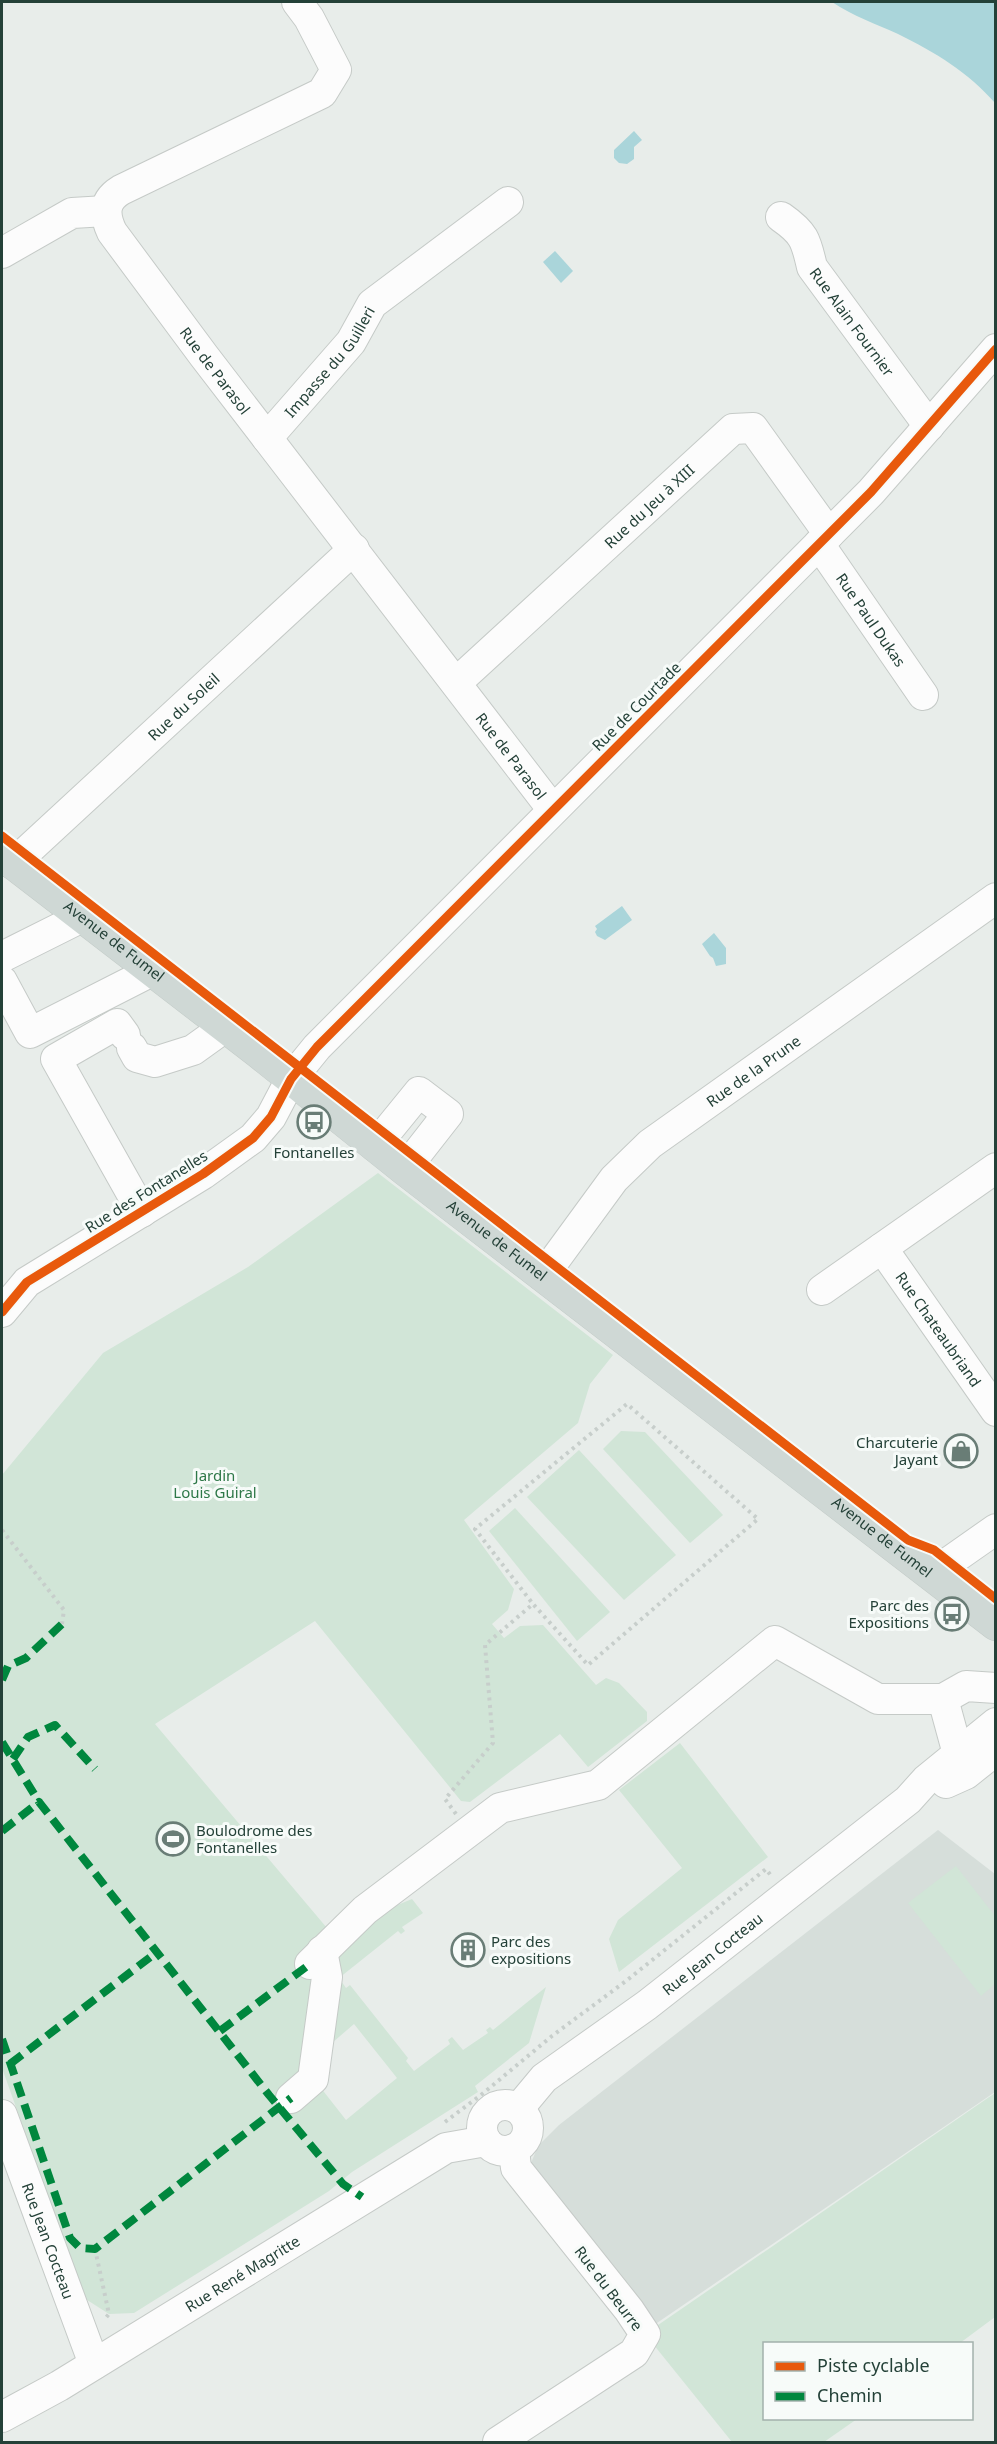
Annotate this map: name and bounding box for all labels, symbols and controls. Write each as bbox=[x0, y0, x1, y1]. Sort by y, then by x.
street label: Rue Alain Fournier bbox=[806, 263, 899, 380]
street label: Impasse du Guilleri bbox=[280, 303, 379, 421]
street label: Rue de Parasol bbox=[176, 323, 255, 418]
street label: Rue du Jeu à XIII bbox=[600, 459, 698, 552]
street label: Rue Paul Dukas bbox=[832, 569, 910, 670]
street label: Rue de Courtade bbox=[587, 657, 685, 755]
street label: Rue du Soleil bbox=[143, 668, 224, 745]
street label: Rue de Parasol bbox=[472, 708, 551, 803]
street label: Avenue de Fumel bbox=[60, 896, 169, 986]
street label: Rue de la Prune bbox=[702, 1030, 804, 1111]
bus stop icon: Fontanelles bbox=[296, 1104, 332, 1140]
place label: Fontanelles bbox=[273, 1142, 355, 1162]
street label: Rue des Fontanelles bbox=[81, 1145, 211, 1237]
street label: Avenue de Fumel bbox=[443, 1195, 552, 1285]
street label: Rue Chateaubriand bbox=[892, 1268, 986, 1391]
place label: Charcuterie Jayant bbox=[856, 1432, 939, 1469]
shop icon: Charcuterie Jayant bbox=[943, 1433, 979, 1469]
park label: Jardin Louis Guiral bbox=[173, 1465, 257, 1502]
street label: Avenue de Fumel bbox=[828, 1491, 937, 1582]
place label: Parc des Expositions bbox=[849, 1595, 929, 1632]
bus stop icon: Parc des Expositions bbox=[934, 1596, 970, 1632]
place label: Boulodrome des Fontanelles bbox=[196, 1820, 313, 1857]
sports icon: Boulodrome des Fontanelles bbox=[155, 1821, 191, 1857]
street label: Rue Jean Cocteau bbox=[658, 1908, 767, 1999]
place label: Parc des expositions bbox=[491, 1931, 571, 1968]
building icon: Parc des expositions bbox=[450, 1932, 486, 1968]
street label: Rue Jean Cocteau bbox=[18, 2180, 79, 2302]
street label: Rue René Magritte bbox=[181, 2230, 303, 2316]
street label: Rue du Beurre bbox=[571, 2241, 647, 2335]
legend bbox=[763, 2342, 973, 2420]
text: Piste cyclable bbox=[817, 2353, 930, 2377]
text: Chemin bbox=[817, 2383, 882, 2407]

